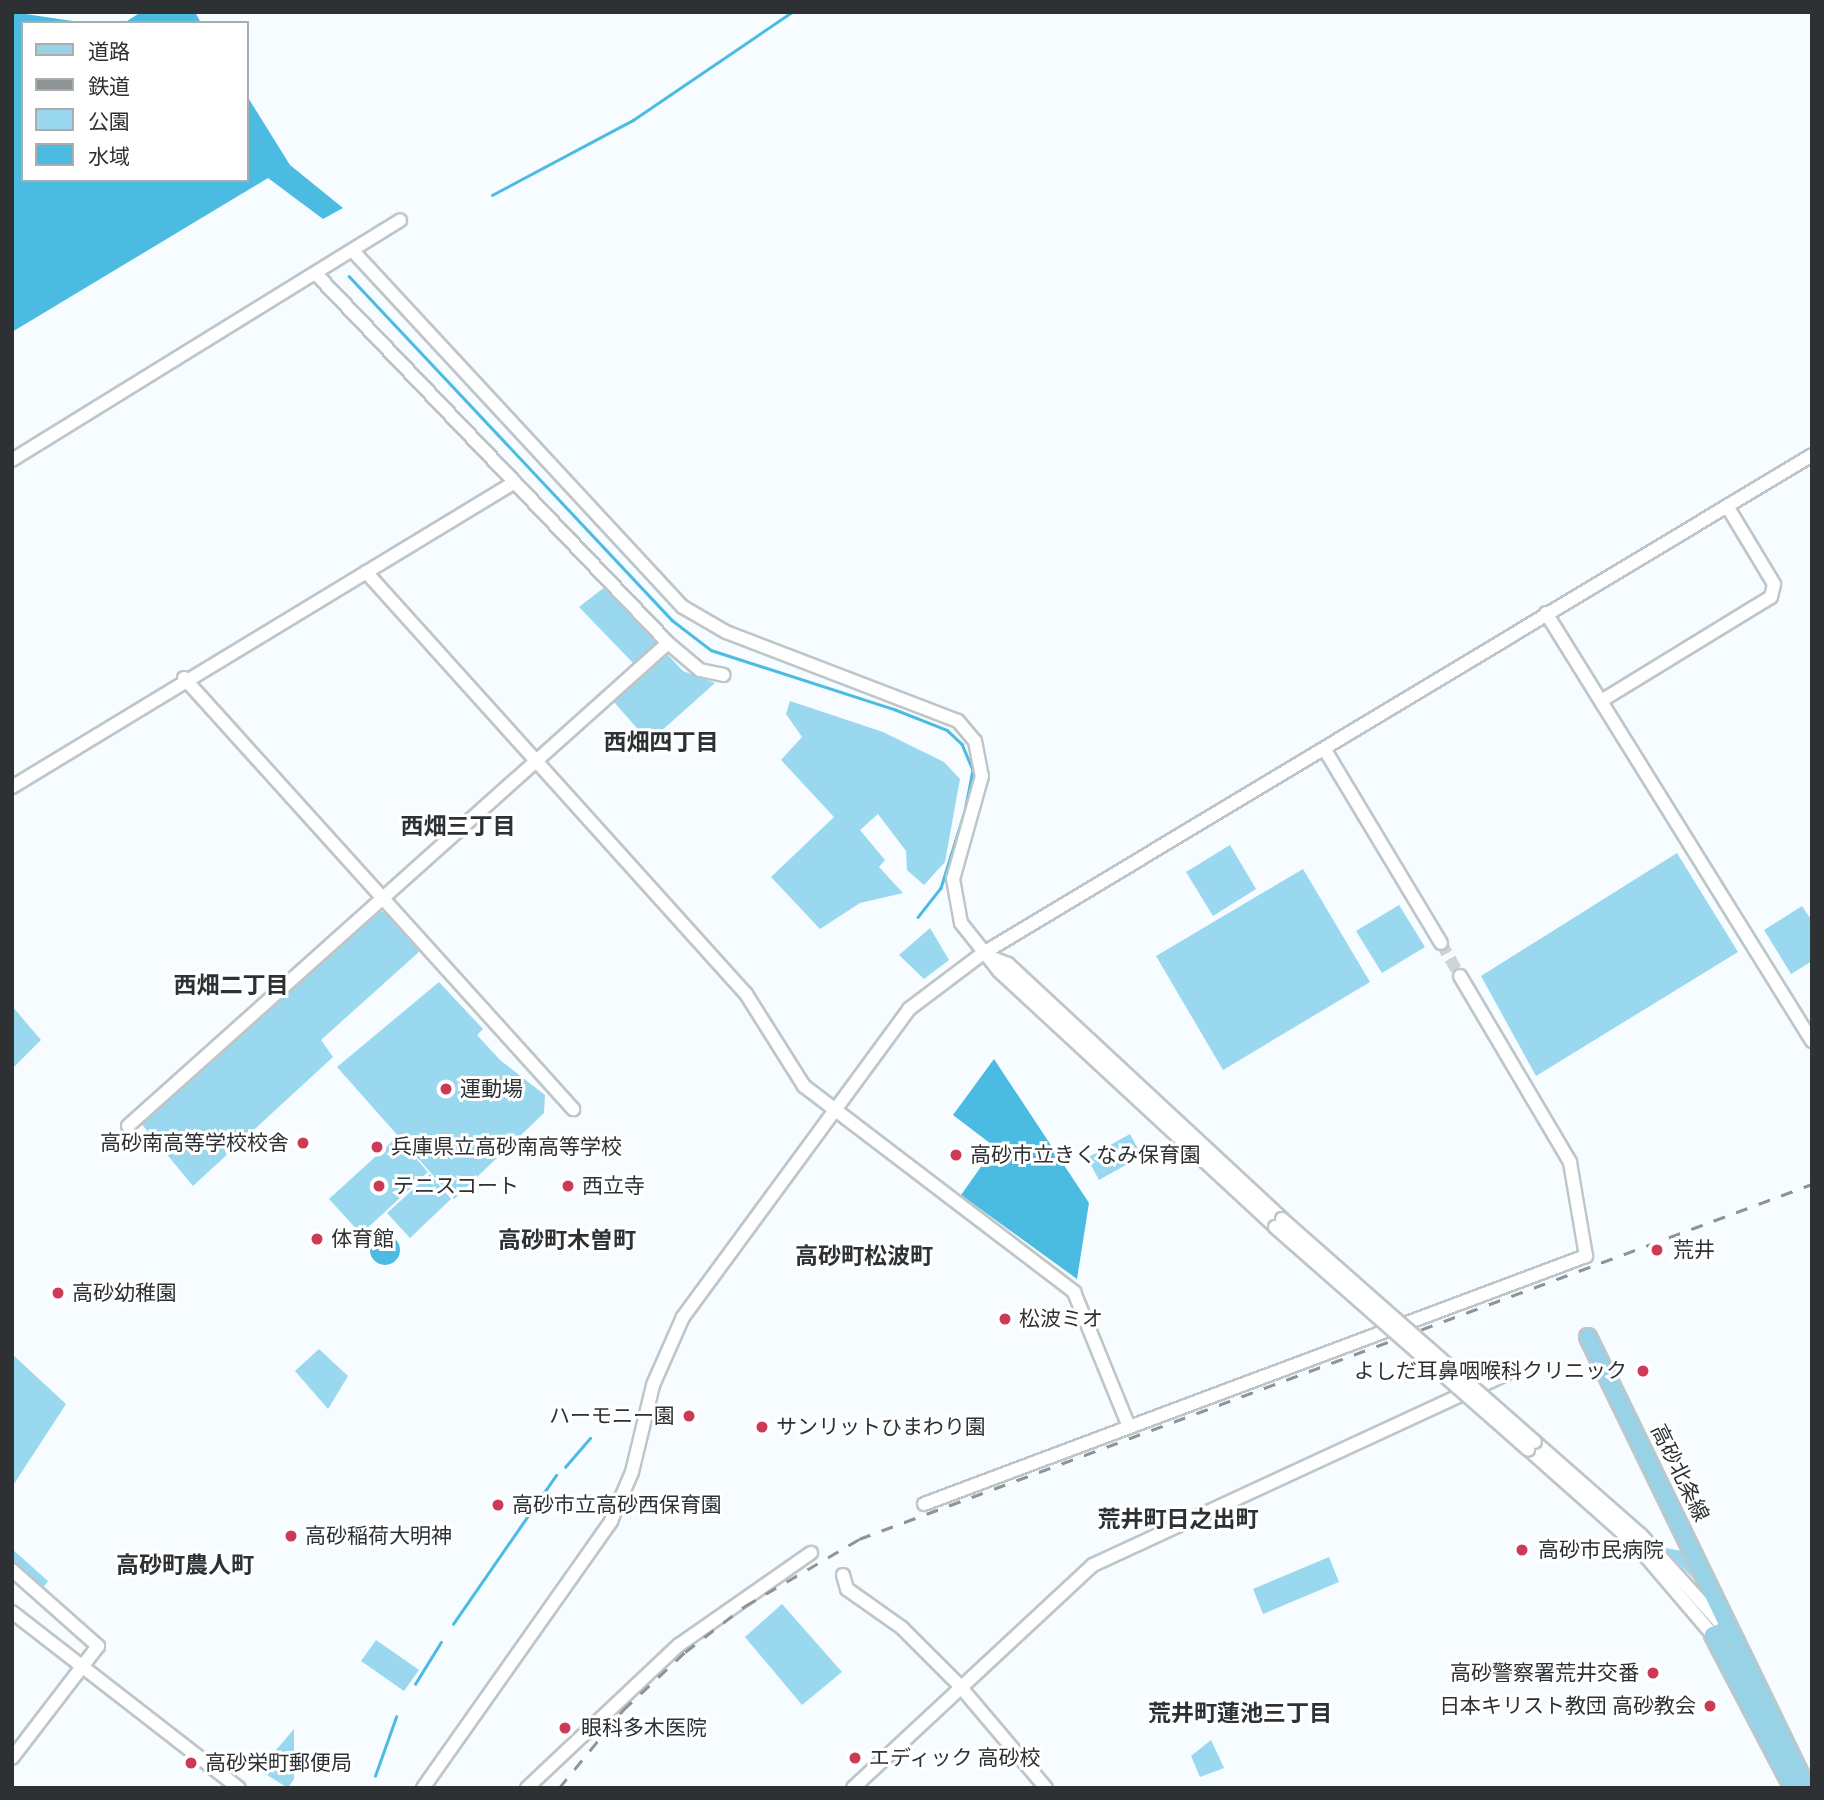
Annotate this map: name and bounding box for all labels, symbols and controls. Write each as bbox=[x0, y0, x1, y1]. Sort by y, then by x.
legend bbox=[21, 21, 248, 182]
text: 道路 bbox=[88, 40, 130, 64]
text: 鉄道 bbox=[88, 75, 130, 99]
text: 公園 bbox=[88, 110, 130, 134]
text: 水域 bbox=[88, 145, 130, 169]
district label: 西畑四丁目 bbox=[604, 729, 718, 757]
district label: 西畑三丁目 bbox=[401, 813, 515, 841]
district label: 西畑二丁目 bbox=[174, 972, 288, 1000]
place label: 運動場 bbox=[460, 1076, 523, 1102]
marker: 運動場 bbox=[438, 1081, 454, 1097]
place label: 高砂南高等学校校舎 bbox=[100, 1130, 289, 1156]
place label: 兵庫県立高砂南高等学校 bbox=[391, 1134, 622, 1160]
marker: 高砂南高等学校校舎 bbox=[295, 1135, 311, 1151]
marker: 兵庫県立高砂南高等学校 bbox=[369, 1139, 385, 1155]
place label: 高砂市立きくなみ保育園 bbox=[970, 1142, 1201, 1168]
marker: 高砂市立きくなみ保育園 bbox=[948, 1147, 964, 1163]
place label: テニスコート bbox=[393, 1173, 519, 1199]
place label: 西立寺 bbox=[582, 1173, 645, 1199]
marker: テニスコート bbox=[371, 1178, 387, 1194]
marker: 西立寺 bbox=[560, 1178, 576, 1194]
place label: 体育館 bbox=[331, 1226, 394, 1252]
district label: 高砂町木曽町 bbox=[498, 1227, 636, 1255]
marker: 体育館 bbox=[309, 1231, 325, 1247]
place label: 荒井 bbox=[1673, 1237, 1715, 1263]
marker: 荒井 bbox=[1647, 1240, 1667, 1260]
district label: 高砂町松波町 bbox=[795, 1243, 933, 1271]
place label: 高砂幼稚園 bbox=[72, 1280, 177, 1306]
marker: 高砂幼稚園 bbox=[50, 1285, 66, 1301]
place label: 松波ミオ bbox=[1019, 1306, 1103, 1332]
marker: 松波ミオ bbox=[997, 1311, 1013, 1327]
place label: よしだ耳鼻咽喉科クリニック bbox=[1354, 1358, 1627, 1384]
marker: よしだ耳鼻咽喉科クリニック bbox=[1633, 1361, 1653, 1381]
place label: ハーモニー園 bbox=[549, 1403, 675, 1429]
marker: ハーモニー園 bbox=[681, 1408, 697, 1424]
place label: サンリットひまわり園 bbox=[776, 1414, 986, 1440]
marker: サンリットひまわり園 bbox=[754, 1419, 770, 1435]
street label: 高砂北条線 bbox=[1646, 1420, 1714, 1526]
place label: 高砂市立高砂西保育園 bbox=[512, 1492, 722, 1518]
marker: 高砂市立高砂西保育園 bbox=[490, 1497, 506, 1513]
district label: 荒井町日之出町 bbox=[1098, 1506, 1258, 1534]
place label: 高砂稲荷大明神 bbox=[305, 1523, 452, 1549]
marker: 高砂稲荷大明神 bbox=[283, 1528, 299, 1544]
place label: 高砂市民病院 bbox=[1538, 1537, 1664, 1563]
marker: 高砂市民病院 bbox=[1512, 1540, 1532, 1560]
district label: 高砂町農人町 bbox=[116, 1552, 254, 1580]
place label: 高砂警察署荒井交番 bbox=[1450, 1660, 1639, 1686]
marker: 高砂警察署荒井交番 bbox=[1645, 1665, 1661, 1681]
place label: 日本キリスト教団 高砂教会 bbox=[1439, 1693, 1696, 1719]
marker: 日本キリスト教団 高砂教会 bbox=[1702, 1698, 1718, 1714]
district label: 荒井町蓮池三丁目 bbox=[1148, 1700, 1332, 1728]
place label: 眼科多木医院 bbox=[581, 1715, 707, 1741]
marker: 眼科多木医院 bbox=[555, 1718, 575, 1738]
place label: エディック 高砂校 bbox=[869, 1745, 1042, 1771]
place label: 高砂栄町郵便局 bbox=[205, 1750, 352, 1776]
marker: エディック 高砂校 bbox=[847, 1750, 863, 1766]
marker: 高砂栄町郵便局 bbox=[183, 1755, 199, 1771]

